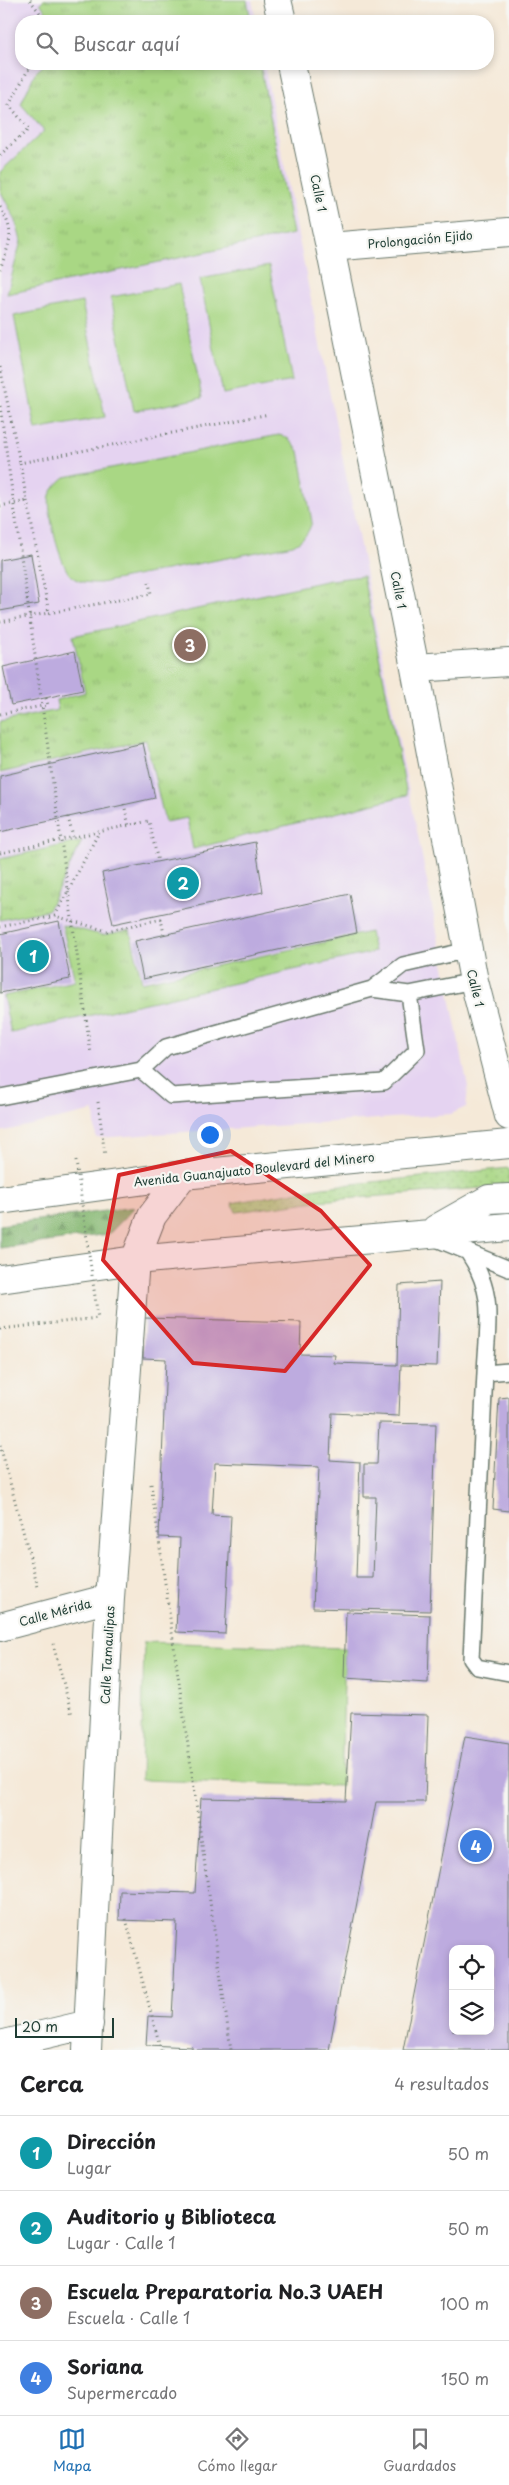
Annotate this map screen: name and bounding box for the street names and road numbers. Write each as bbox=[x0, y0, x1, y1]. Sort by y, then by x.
street label: Calle 1 bbox=[306, 173, 332, 213]
street label: Prolongación Ejido bbox=[367, 225, 474, 253]
street label: Calle 1 bbox=[387, 570, 411, 610]
street label: Calle 1 bbox=[463, 967, 489, 1009]
street label: Avenida Guanajuato Boulevard del Minero bbox=[133, 1147, 376, 1191]
street label: Calle Mérida bbox=[17, 1594, 94, 1630]
street label: Calle Tamaulipas bbox=[95, 1605, 119, 1705]

